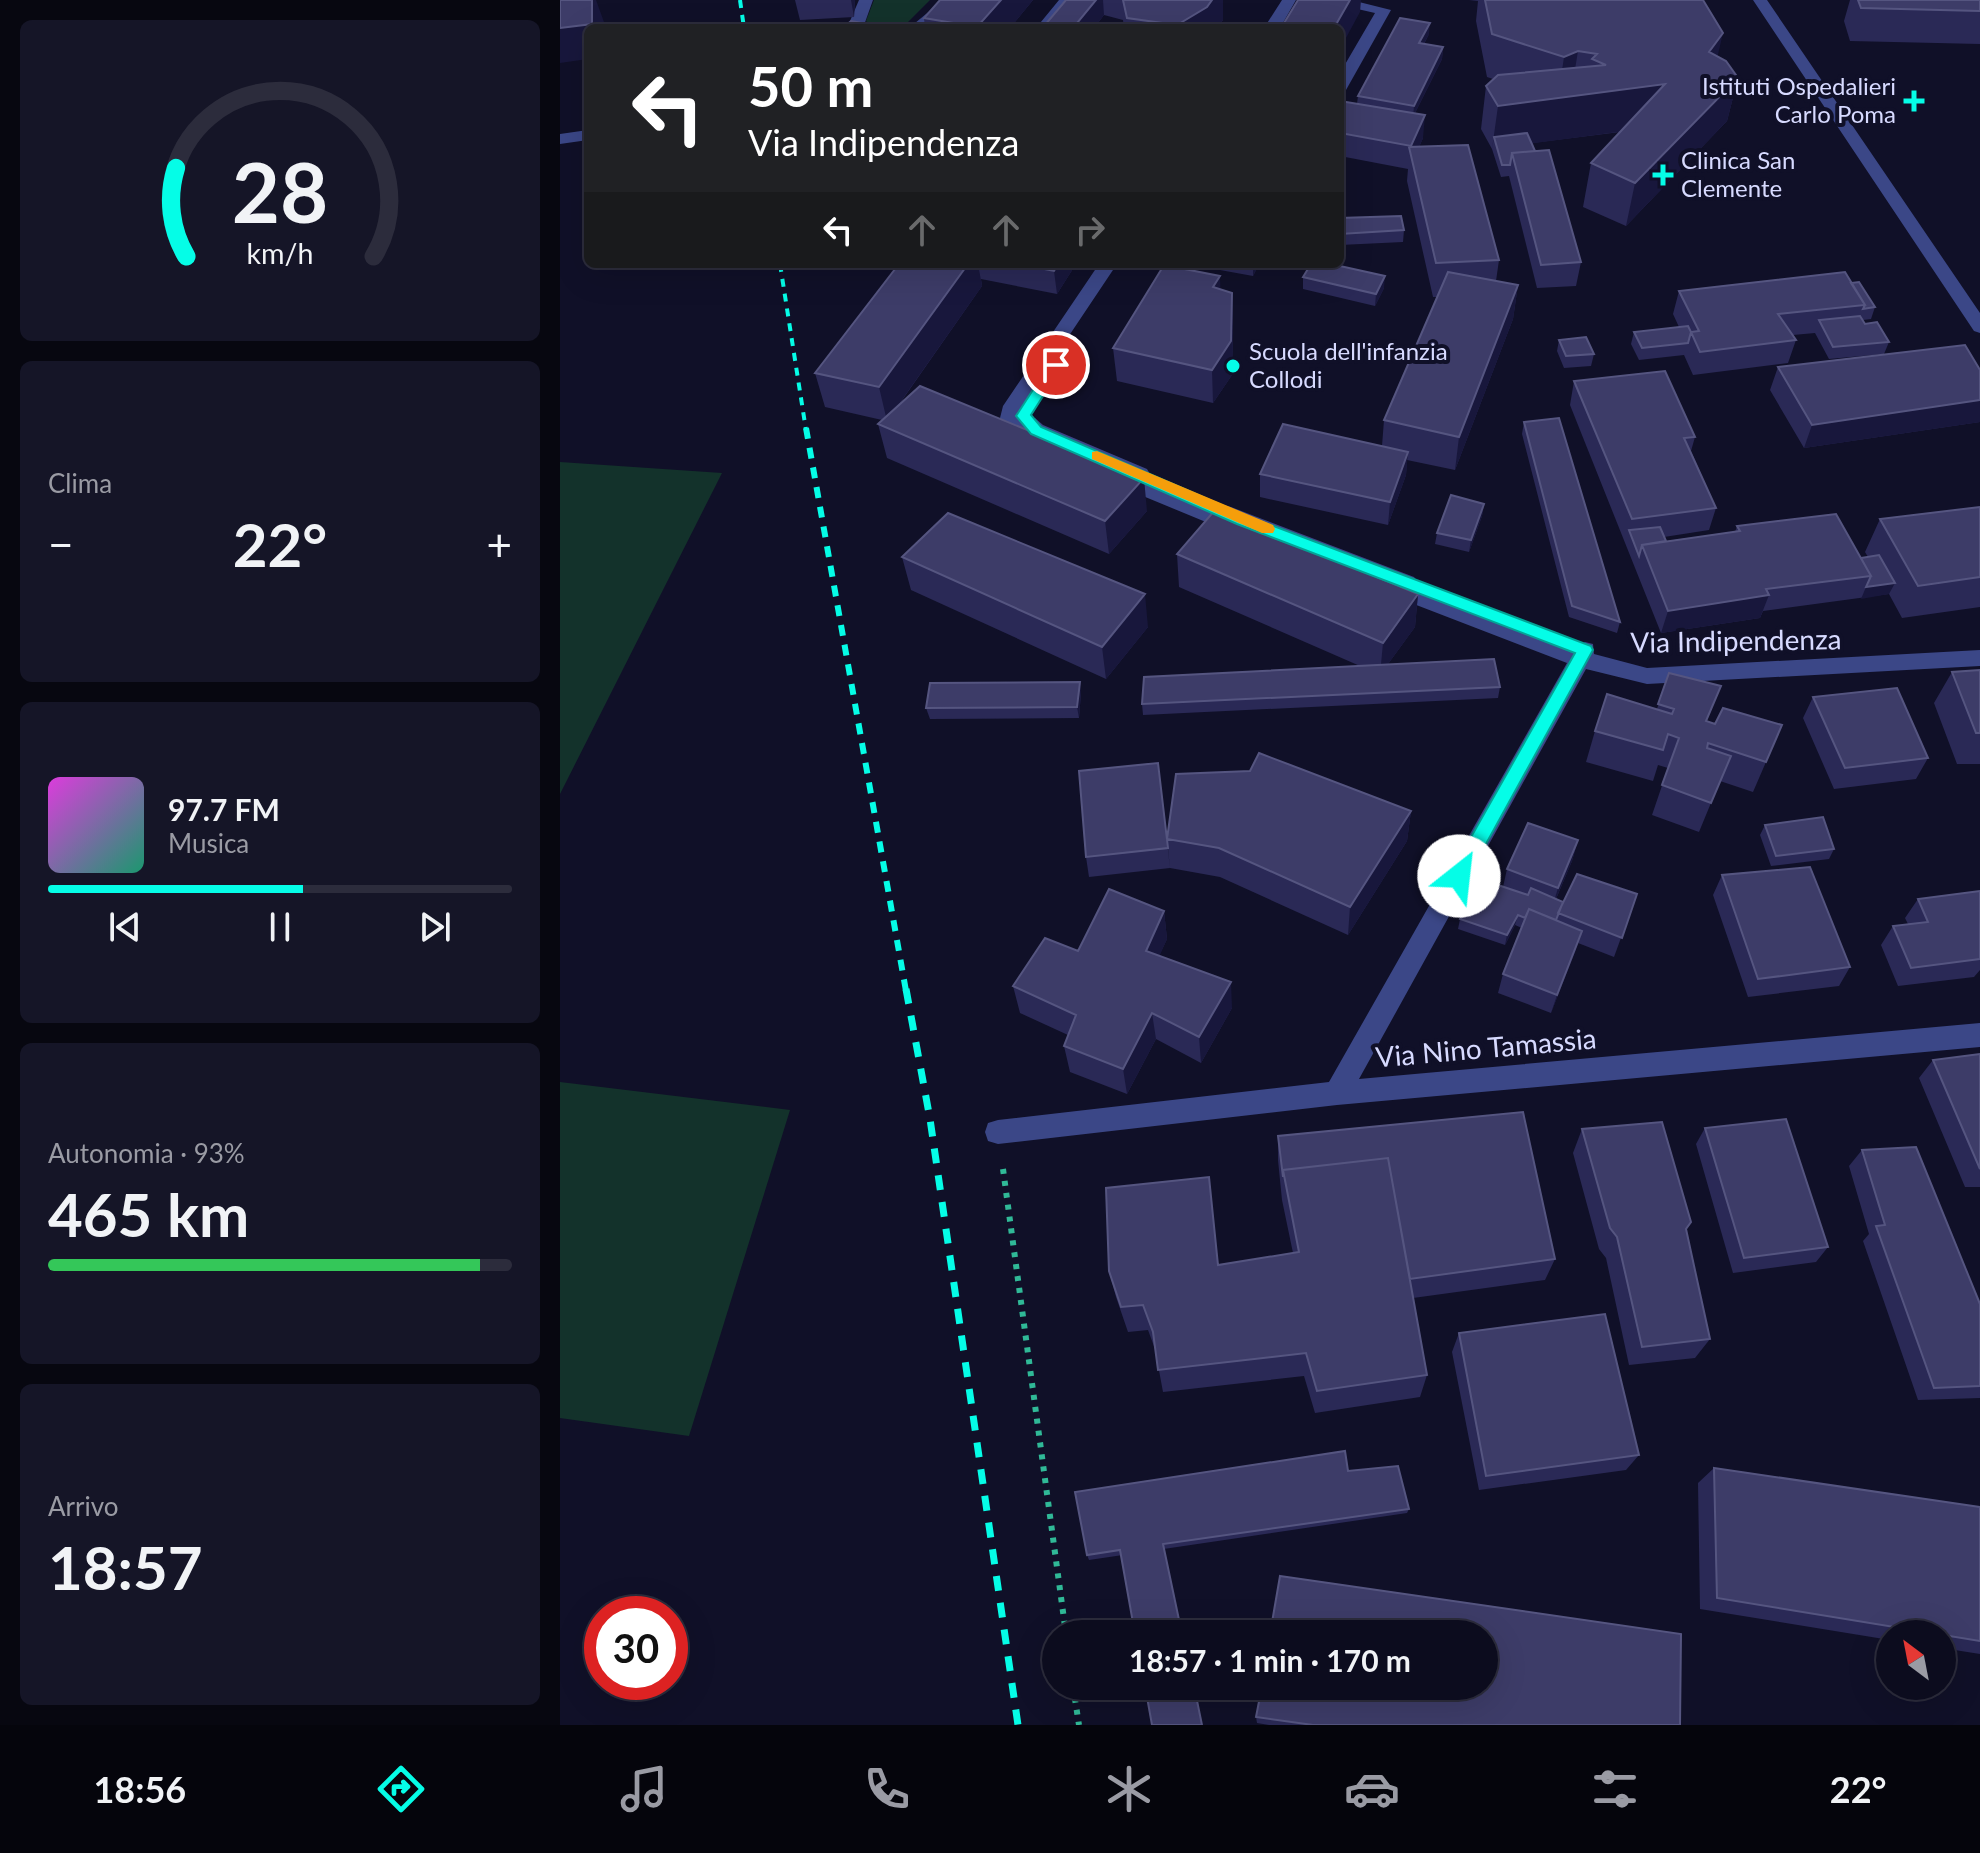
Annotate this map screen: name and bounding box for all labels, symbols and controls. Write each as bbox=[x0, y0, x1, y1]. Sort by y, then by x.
text: 50 m bbox=[748, 52, 873, 119]
icon: left bbox=[616, 56, 720, 160]
place label: Istituti Ospedalieri Carlo Poma bbox=[1702, 71, 1896, 128]
marker: Istituti Ospedalieri Carlo Poma bbox=[1903, 90, 1925, 112]
text: Via Indipendenza bbox=[748, 120, 1020, 164]
text: 28 bbox=[232, 140, 328, 240]
place label: Clinica San Clemente bbox=[1681, 145, 1795, 202]
marker: Clinica San Clemente bbox=[1652, 164, 1674, 186]
icon: left bbox=[816, 208, 860, 252]
icon: ahead bbox=[900, 208, 944, 252]
icon: ahead bbox=[984, 208, 1028, 252]
icon: right bbox=[1068, 208, 1112, 252]
text: km/h bbox=[247, 236, 313, 270]
pin bbox=[1022, 331, 1090, 399]
place label: Scuola dell'infanzia Collodi bbox=[1249, 336, 1448, 393]
icon: arrive bbox=[1034, 343, 1078, 387]
marker: Scuola dell'infanzia Collodi bbox=[1224, 357, 1242, 375]
text: Clima bbox=[48, 467, 112, 499]
text: 22° bbox=[233, 508, 327, 580]
text: − bbox=[48, 518, 74, 570]
text: + bbox=[486, 518, 512, 570]
street label: Via Indipendenza bbox=[1630, 621, 1842, 659]
text: 97.7 FM bbox=[168, 791, 280, 827]
text: Musica bbox=[168, 827, 249, 859]
position arrow bbox=[1417, 834, 1501, 918]
icon: previous bbox=[103, 905, 147, 949]
icon: pause bbox=[258, 905, 302, 949]
icon: next bbox=[413, 905, 457, 949]
street label: Via Nino Tamassia bbox=[1374, 1020, 1598, 1074]
text: Autonomia · 93% bbox=[48, 1137, 245, 1169]
text: 465 km bbox=[48, 1178, 249, 1250]
text: Arrivo bbox=[48, 1490, 119, 1522]
text: 18:57 bbox=[48, 1531, 203, 1603]
speed limit sign: 30 bbox=[584, 1596, 688, 1700]
north arrow bbox=[1876, 1620, 1956, 1700]
map controls bbox=[1876, 1620, 1956, 1700]
text: 18:57 · 1 min · 170 m bbox=[1129, 1642, 1411, 1678]
icon: directions bbox=[373, 1761, 429, 1817]
icon: music bbox=[616, 1761, 672, 1817]
icon: phone bbox=[859, 1761, 915, 1817]
icon: climate bbox=[1101, 1761, 1157, 1817]
icon: car bbox=[1344, 1761, 1400, 1817]
icon: filters bbox=[1587, 1761, 1643, 1817]
text: 18:56 bbox=[93, 1767, 186, 1811]
text: 22° bbox=[1830, 1767, 1886, 1811]

